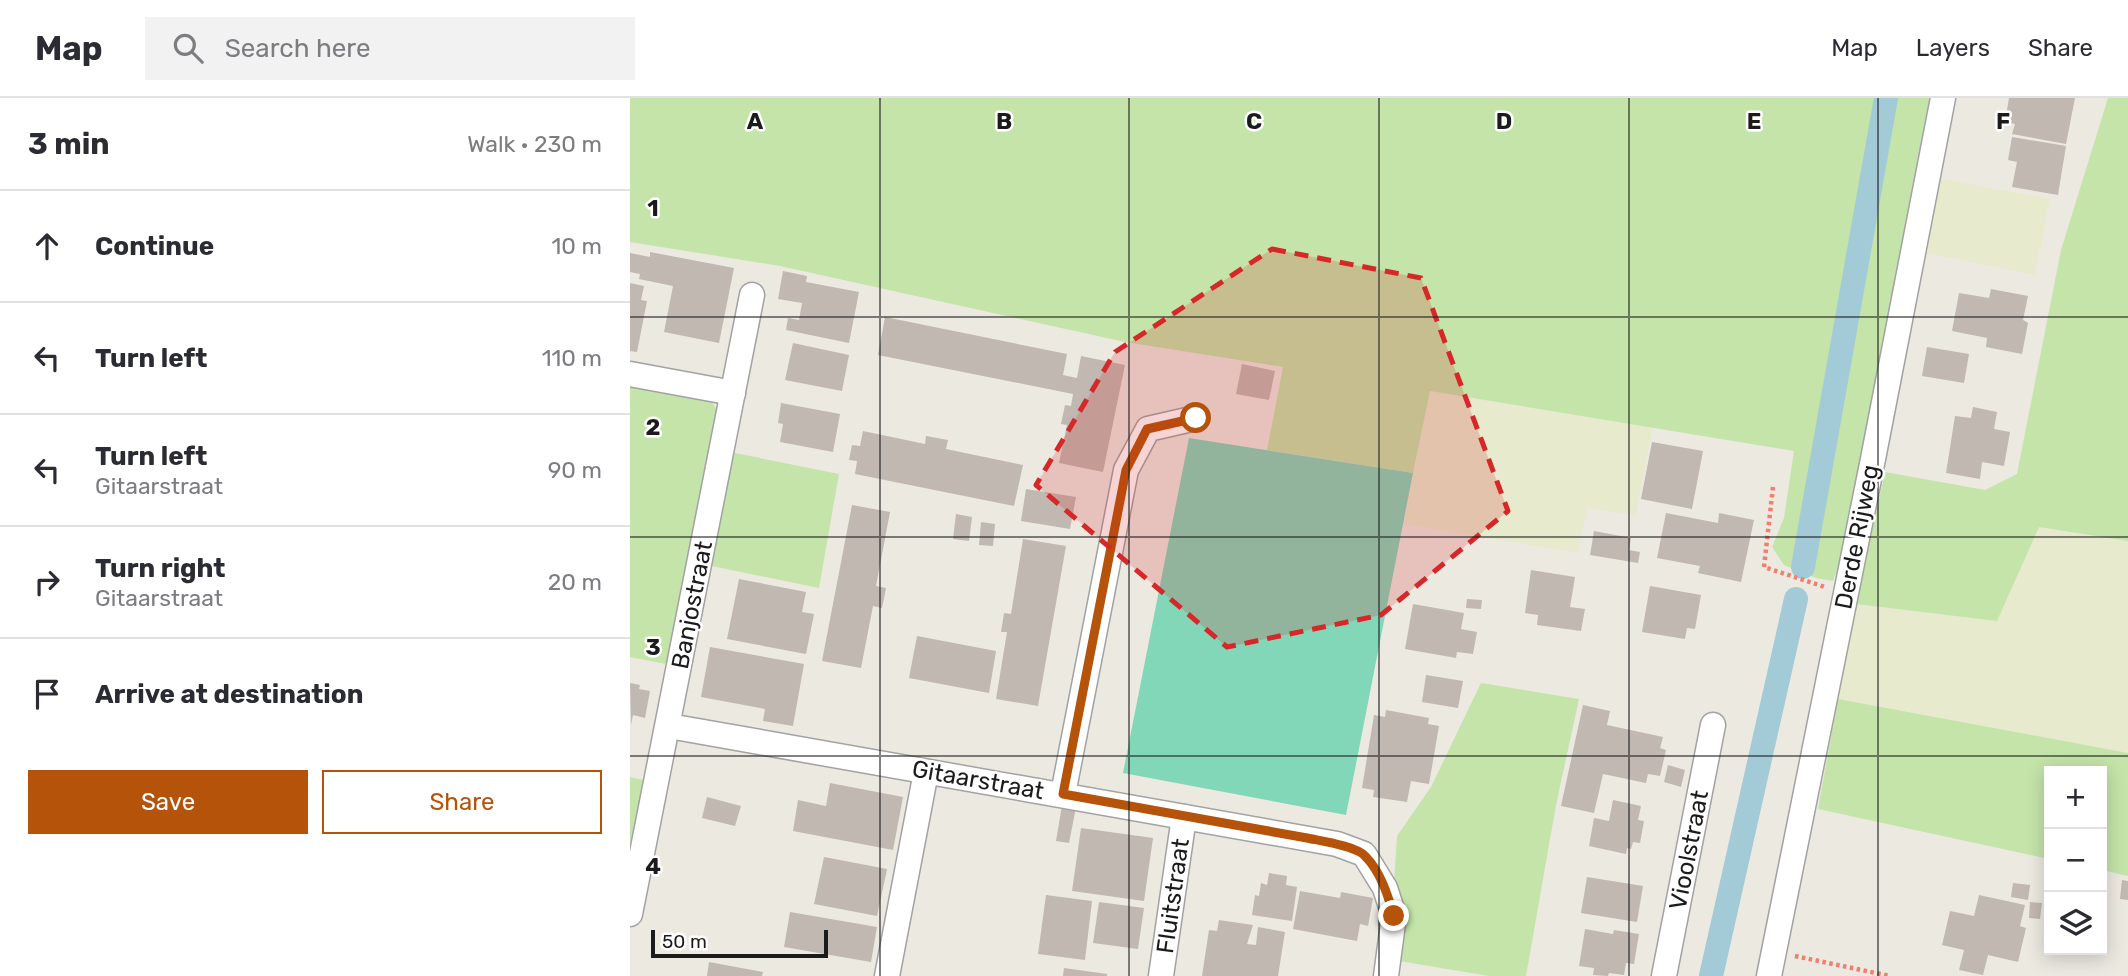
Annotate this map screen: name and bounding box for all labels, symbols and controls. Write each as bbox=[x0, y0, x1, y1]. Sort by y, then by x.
search box bbox=[145, 17, 635, 80]
text: Map bbox=[35, 29, 103, 68]
icon: search bbox=[169, 29, 207, 67]
text: Search here bbox=[225, 33, 370, 64]
text: Map bbox=[1831, 34, 1878, 62]
text: Layers bbox=[1916, 34, 1990, 62]
text: Share bbox=[2028, 34, 2093, 62]
text: A bbox=[747, 107, 764, 135]
text: B bbox=[996, 107, 1012, 135]
text: C bbox=[1246, 107, 1262, 135]
text: D bbox=[1496, 107, 1512, 135]
text: E bbox=[1747, 107, 1761, 135]
text: F bbox=[1996, 107, 2010, 135]
text: 3 min bbox=[28, 126, 110, 162]
text: Walk · 230 m bbox=[467, 130, 602, 158]
text: 1 bbox=[647, 194, 659, 222]
icon: ahead bbox=[28, 227, 66, 265]
text: Continue bbox=[95, 231, 214, 262]
text: 10 m bbox=[551, 232, 602, 260]
icon: left bbox=[28, 339, 66, 377]
text: Turn left bbox=[95, 343, 207, 374]
text: 110 m bbox=[542, 344, 602, 372]
route start bbox=[1180, 402, 1211, 433]
text: 2 bbox=[646, 413, 660, 441]
text: Turn left bbox=[95, 441, 207, 472]
icon: left bbox=[28, 451, 66, 489]
text: 90 m bbox=[548, 456, 602, 484]
street label: Derde Rijweg bbox=[1829, 462, 1885, 612]
text: Gitaarstraat bbox=[95, 472, 223, 500]
street label: Banjostraat bbox=[666, 539, 718, 671]
text: Turn right bbox=[95, 553, 225, 584]
icon: right bbox=[28, 563, 66, 601]
text: 20 m bbox=[548, 568, 602, 596]
text: Gitaarstraat bbox=[95, 584, 223, 612]
text: 3 bbox=[645, 633, 661, 661]
icon: arrive bbox=[28, 675, 66, 713]
text: Arrive at destination bbox=[95, 679, 363, 710]
street label: Gitaarstraat bbox=[910, 755, 1046, 805]
map controls bbox=[2044, 766, 2107, 955]
button: + bbox=[2044, 766, 2107, 829]
button: Save bbox=[28, 770, 308, 834]
button: Share bbox=[322, 770, 602, 834]
street label: Vioolstraat bbox=[1664, 788, 1714, 912]
button: − bbox=[2044, 829, 2107, 892]
street label: Fluitstraat bbox=[1151, 837, 1195, 955]
text: 4 bbox=[645, 852, 661, 880]
button: layers bbox=[2044, 892, 2107, 955]
route end bbox=[1378, 900, 1409, 931]
scale bar bbox=[651, 927, 828, 959]
text: 50 m bbox=[662, 930, 707, 953]

